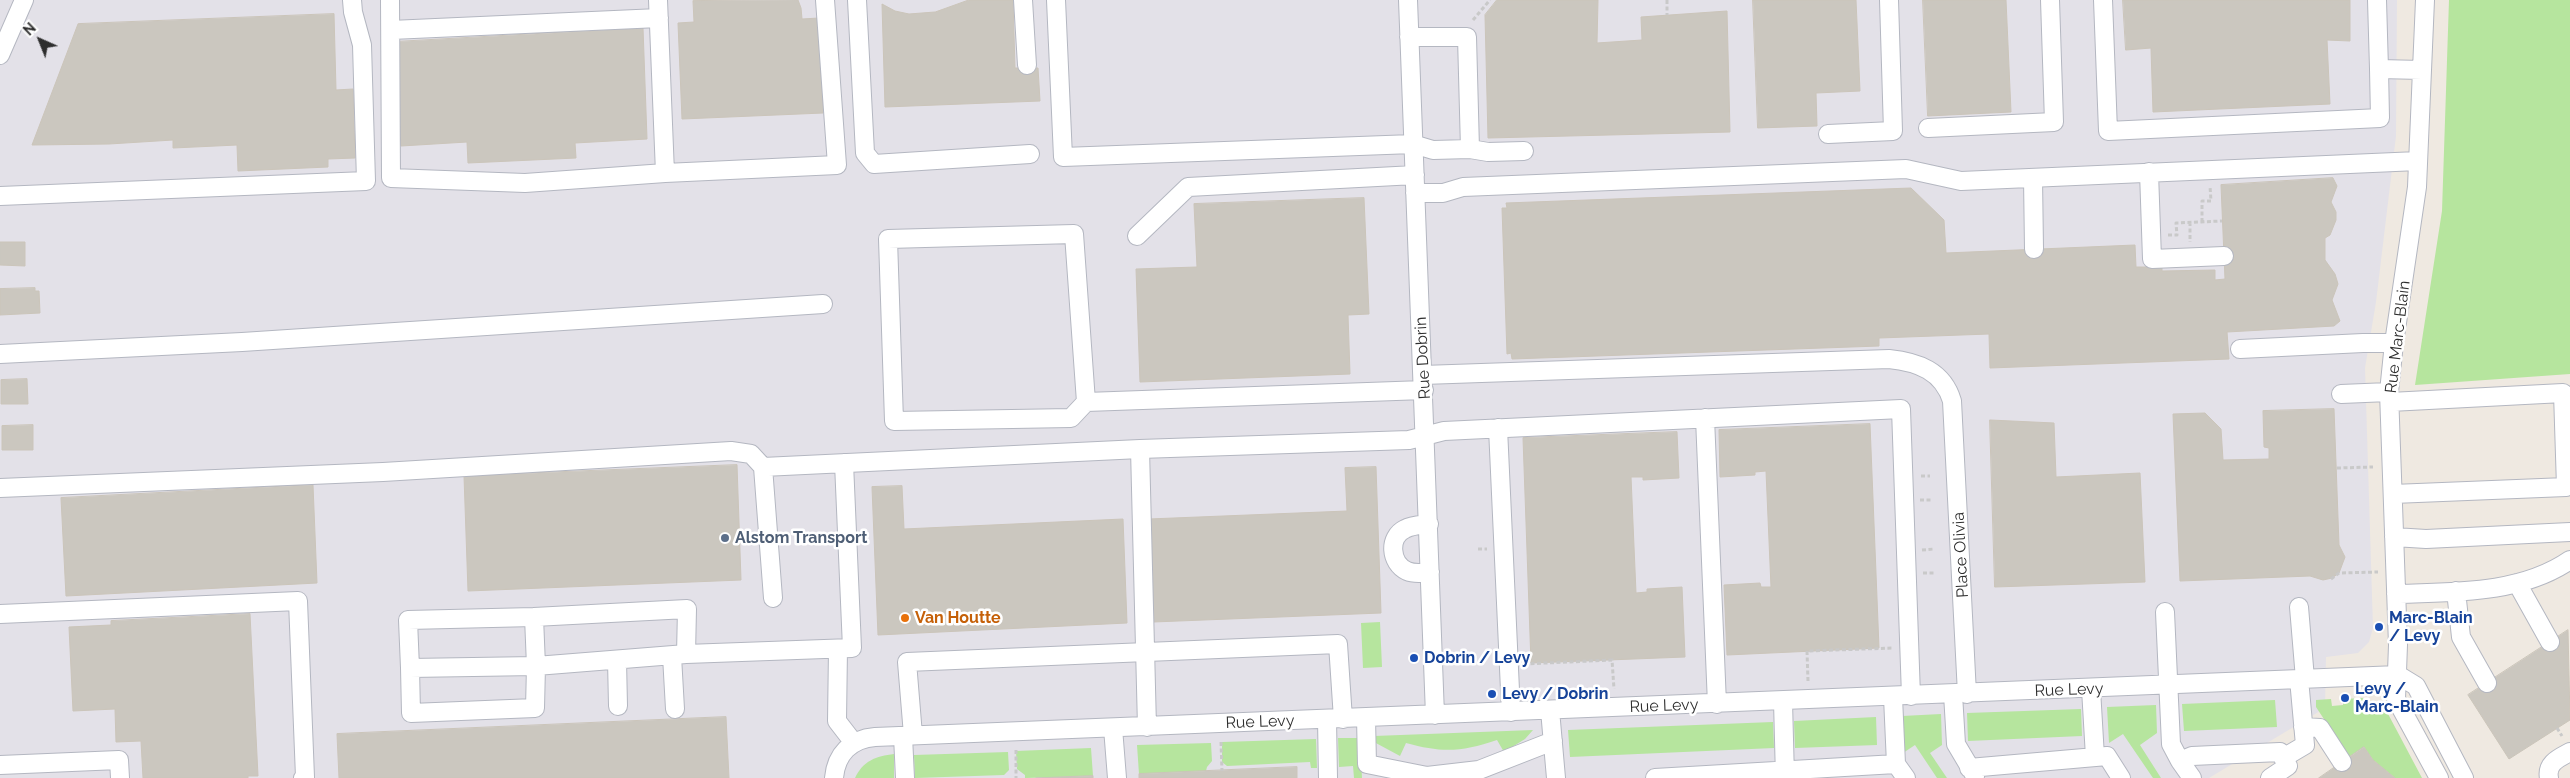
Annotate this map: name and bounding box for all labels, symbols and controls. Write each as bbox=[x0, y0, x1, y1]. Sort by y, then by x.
north arrow bbox=[15, 15, 65, 65]
text: N bbox=[20, 20, 39, 39]
street label: Rue Marc-Blain bbox=[2382, 280, 2414, 394]
street label: Rue Dobrin bbox=[1411, 316, 1435, 400]
street label: Place Olivia bbox=[1949, 512, 1973, 598]
place label: Alstom Transport bbox=[735, 528, 867, 548]
marker: Alstom Transport bbox=[719, 532, 731, 544]
place label: Van Houtte bbox=[915, 608, 1001, 628]
place label: Marc-Blain / Levy bbox=[2389, 608, 2473, 646]
marker: Van Houtte bbox=[899, 612, 911, 624]
marker: Marc-Blain / Levy bbox=[2373, 621, 2385, 633]
place label: Dobrin / Levy bbox=[1424, 648, 1530, 668]
marker: Dobrin / Levy bbox=[1408, 652, 1420, 664]
street label: Rue Levy bbox=[2034, 679, 2104, 701]
place label: Levy / Marc-Blain bbox=[2355, 679, 2439, 717]
place label: Levy / Dobrin bbox=[1502, 684, 1608, 704]
marker: Levy / Dobrin bbox=[1486, 688, 1498, 700]
marker: Levy / Marc-Blain bbox=[2339, 692, 2351, 704]
street label: Rue Levy bbox=[1629, 695, 1699, 717]
street label: Rue Levy bbox=[1225, 711, 1295, 733]

